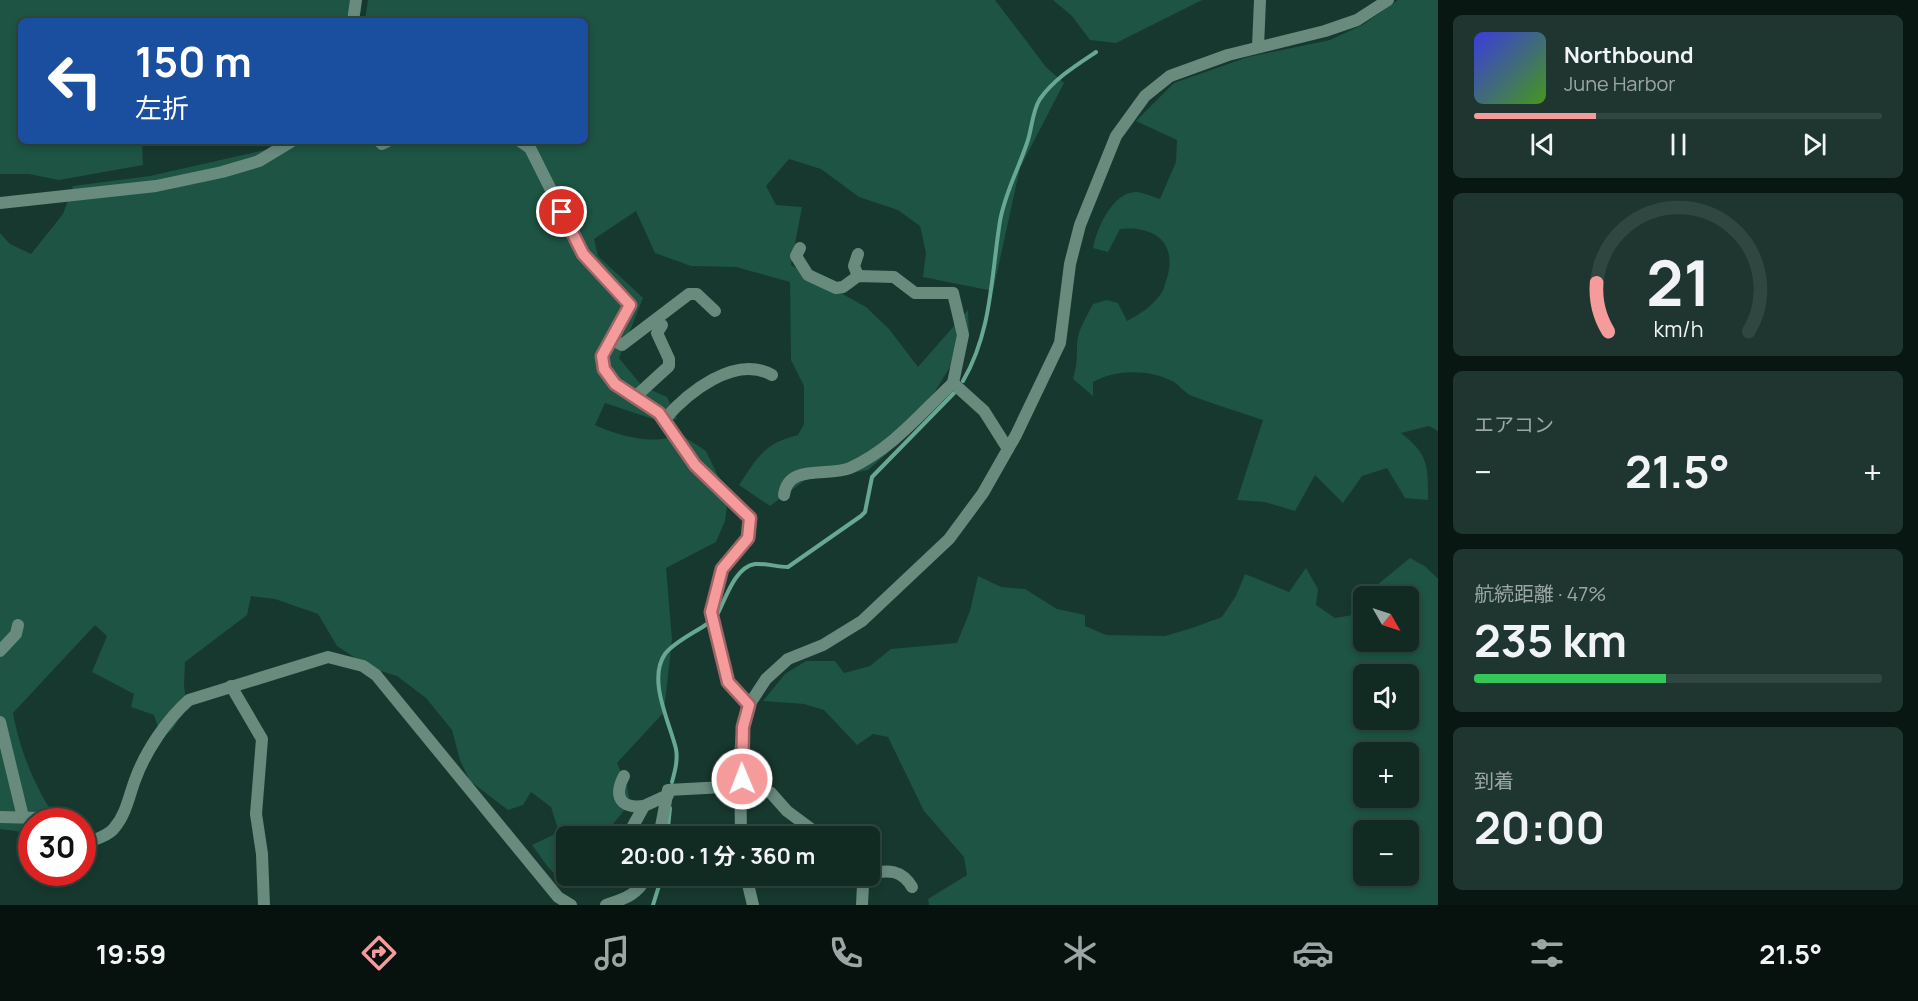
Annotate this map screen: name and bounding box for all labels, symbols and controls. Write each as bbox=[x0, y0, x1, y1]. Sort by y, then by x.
text: 150 m bbox=[135, 32, 252, 90]
text: Northbound bbox=[1564, 40, 1694, 70]
icon: left bbox=[36, 42, 114, 120]
text: June Harbor bbox=[1564, 70, 1676, 97]
text: 左折 bbox=[135, 89, 189, 126]
icon: previous bbox=[1526, 128, 1559, 161]
icon: pause bbox=[1662, 128, 1695, 161]
icon: next bbox=[1798, 128, 1831, 161]
pin bbox=[536, 186, 587, 237]
icon: arrive bbox=[545, 195, 578, 228]
text: 21 bbox=[1646, 239, 1710, 325]
text: km/h bbox=[1653, 314, 1703, 343]
text: エアコン bbox=[1474, 411, 1554, 438]
text: 21.5° bbox=[1625, 440, 1730, 502]
text: − bbox=[1474, 449, 1492, 494]
text: + bbox=[1863, 449, 1882, 494]
text: 航続距離 · 47% bbox=[1474, 580, 1606, 607]
north arrow bbox=[1353, 586, 1419, 652]
map controls bbox=[1353, 586, 1419, 886]
text: 235 km bbox=[1474, 609, 1627, 671]
button: sound bbox=[1353, 664, 1419, 730]
button: + bbox=[1353, 742, 1419, 808]
position arrow bbox=[710, 747, 774, 811]
text: 到着 bbox=[1474, 767, 1514, 794]
text: 20:00 bbox=[1474, 796, 1605, 858]
speed limit sign: 30 bbox=[18, 808, 96, 886]
button: − bbox=[1353, 820, 1419, 886]
text: 20:00 · 1 分 · 360 m bbox=[621, 841, 815, 871]
icon: directions bbox=[358, 932, 400, 974]
icon: music bbox=[591, 932, 633, 974]
icon: phone bbox=[825, 932, 867, 974]
icon: climate bbox=[1059, 932, 1101, 974]
icon: car bbox=[1292, 932, 1334, 974]
icon: filters bbox=[1526, 932, 1568, 974]
text: 19:59 bbox=[96, 935, 166, 972]
text: 21.5° bbox=[1759, 935, 1822, 972]

